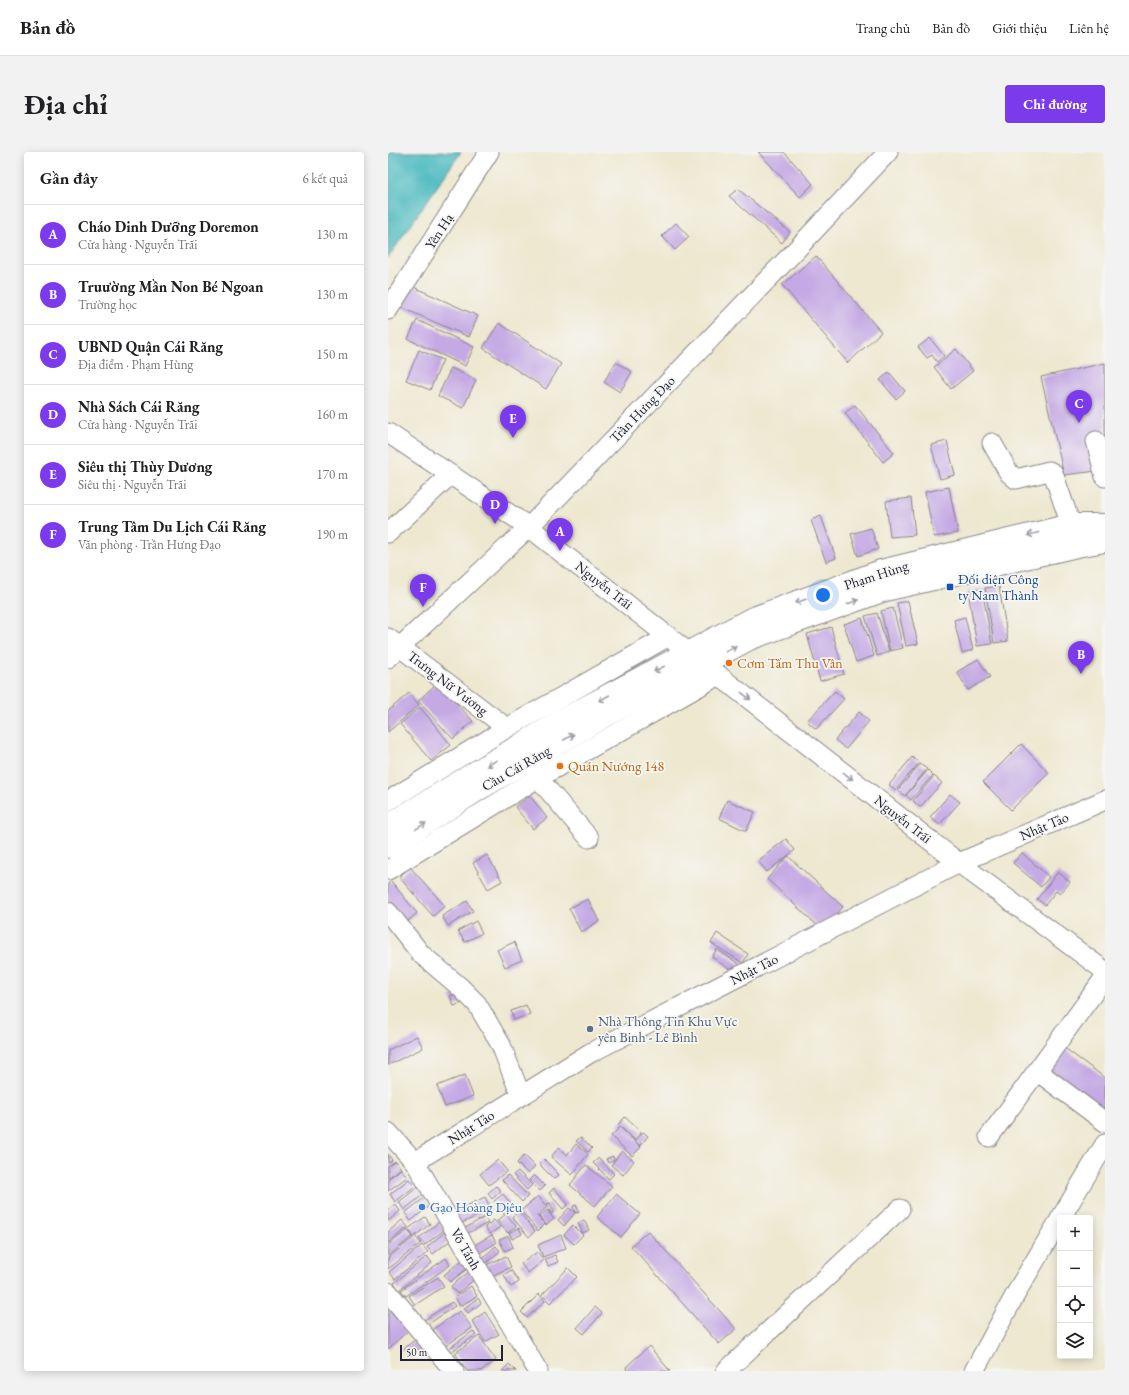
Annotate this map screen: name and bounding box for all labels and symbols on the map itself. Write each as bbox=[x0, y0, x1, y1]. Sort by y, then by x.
street label: Yên Hạ bbox=[421, 209, 457, 252]
street label: Trần Hưng Đạo bbox=[605, 371, 679, 447]
pin: C bbox=[1066, 390, 1092, 423]
pin: E bbox=[500, 405, 526, 438]
pin: D bbox=[482, 491, 508, 524]
pin: A bbox=[547, 518, 573, 551]
one-way arrow bbox=[1027, 531, 1040, 539]
street label: Phạm Hùng bbox=[842, 556, 911, 594]
street label: Nguyễn Trãi bbox=[572, 557, 637, 613]
place label: Đối diện Công ty Nam Thành bbox=[958, 570, 1039, 604]
pin: F bbox=[410, 574, 436, 607]
marker: Đối diện Công ty Nam Thành bbox=[945, 582, 955, 592]
your location bbox=[813, 585, 833, 605]
one-way arrow bbox=[795, 597, 807, 605]
one-way arrow bbox=[846, 598, 859, 605]
pin: B bbox=[1068, 641, 1094, 674]
one-way arrow bbox=[725, 644, 737, 652]
street label: Trưng Nữ Vương bbox=[404, 647, 493, 720]
place label: Cơm Tấm Thu Vân bbox=[737, 654, 843, 672]
marker: Cơm Tấm Thu Vân bbox=[724, 658, 734, 668]
one-way arrow bbox=[653, 666, 665, 673]
one-way arrow bbox=[740, 692, 751, 700]
one-way arrow bbox=[599, 695, 611, 702]
one-way arrow bbox=[563, 733, 575, 741]
street label: Cầu Cái Răng bbox=[478, 741, 554, 795]
place label: Quán Nướng 148 bbox=[568, 757, 665, 775]
one-way arrow bbox=[486, 759, 498, 767]
marker: Quán Nướng 148 bbox=[555, 761, 565, 771]
one-way arrow bbox=[842, 772, 853, 781]
street label: Nguyễn Trãi bbox=[871, 791, 936, 847]
street label: Nhật Tảo bbox=[1017, 808, 1071, 844]
one-way arrow bbox=[415, 821, 427, 829]
street label: Nhật Tảo bbox=[727, 949, 781, 989]
place label: Nhà Thông Tin Khu Vực yên Binh - Lê Bình bbox=[598, 1012, 738, 1046]
marker: Nhà Thông Tin Khu Vực yên Binh - Lê Bình bbox=[585, 1024, 595, 1034]
street label: Nhật Tảo bbox=[444, 1106, 498, 1148]
place label: Gạo Hoàng Dịêu bbox=[430, 1198, 523, 1216]
marker: Gạo Hoàng Dịêu bbox=[417, 1202, 427, 1212]
street label: Võ Tánh bbox=[447, 1225, 485, 1273]
scale bar bbox=[400, 1343, 503, 1362]

